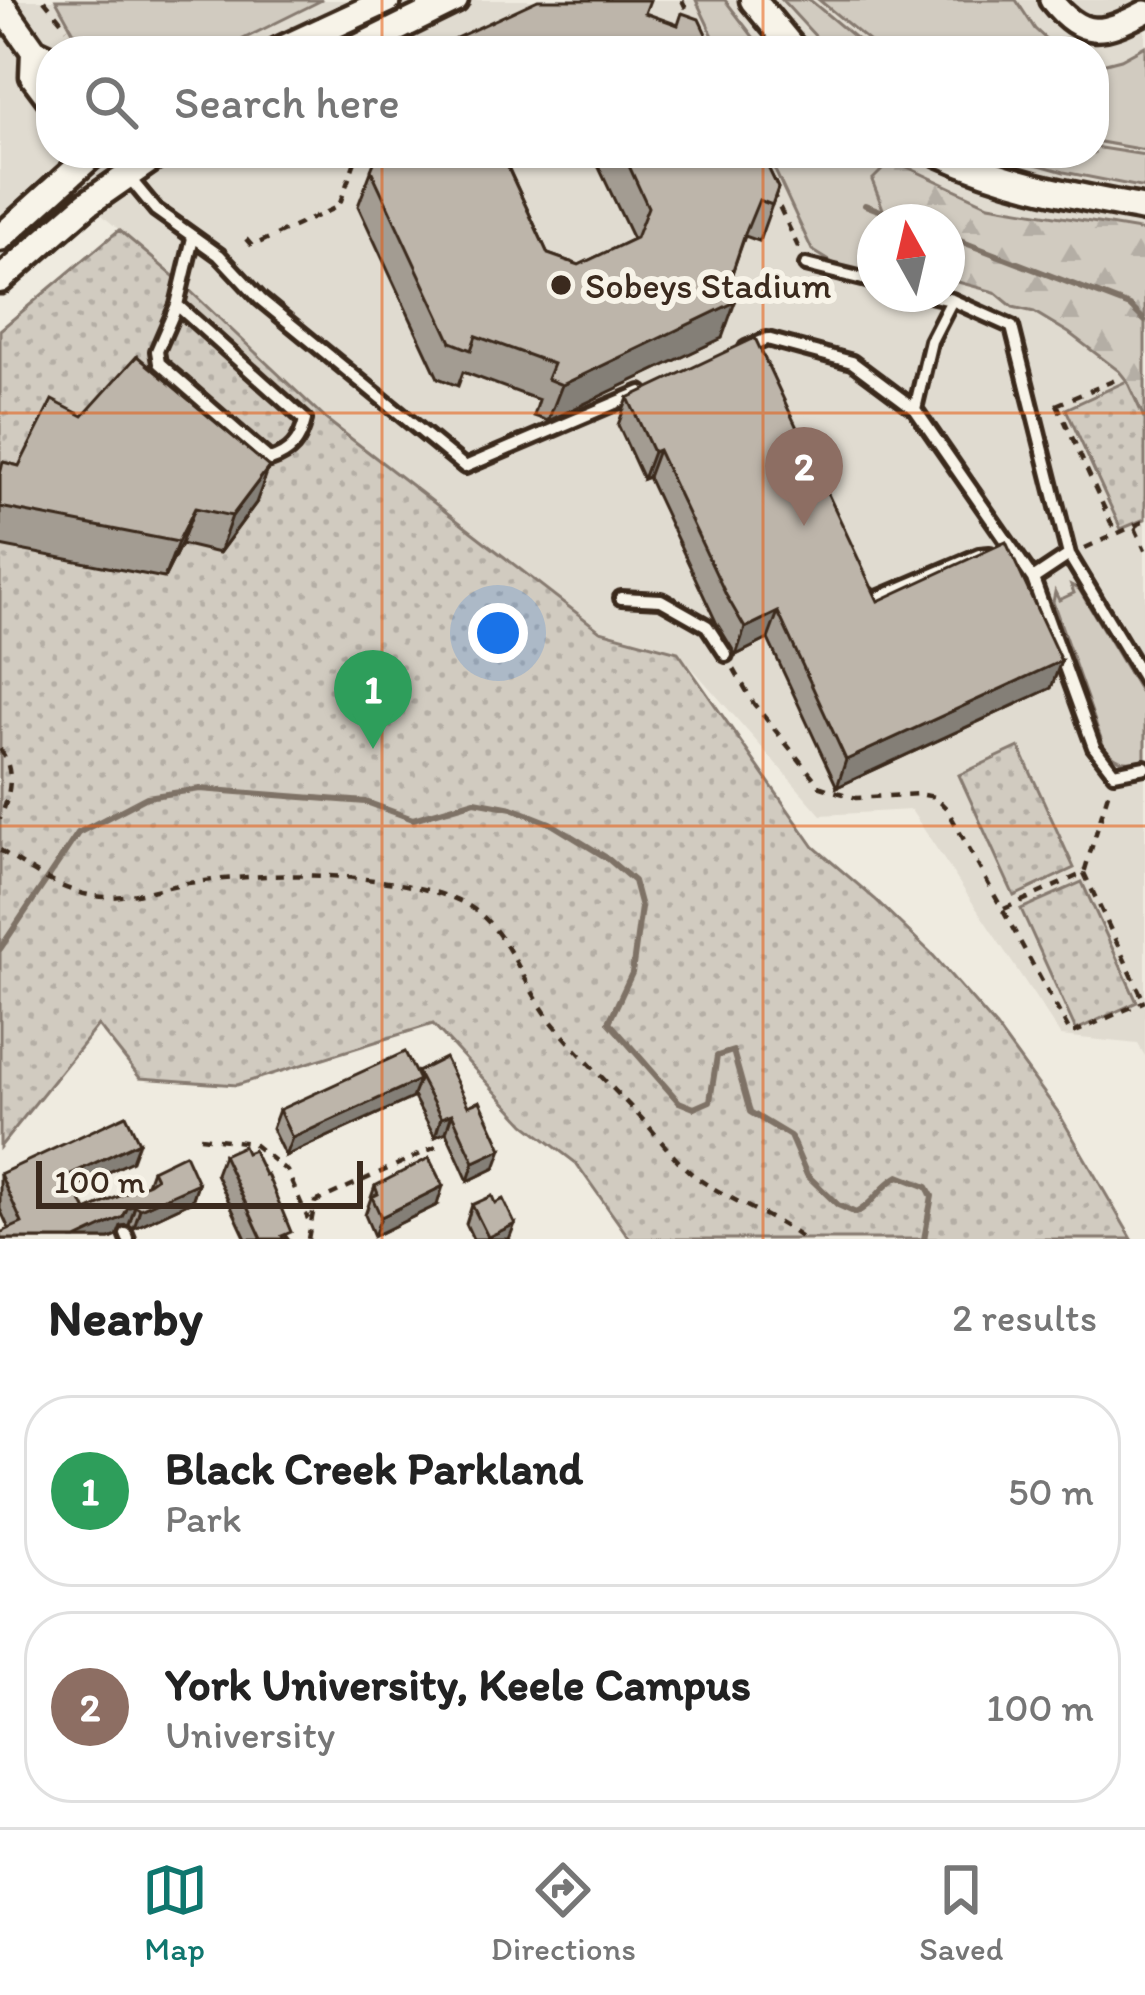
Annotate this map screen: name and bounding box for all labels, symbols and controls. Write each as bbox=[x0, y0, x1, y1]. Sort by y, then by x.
search box bbox=[36, 36, 1109, 168]
icon: search bbox=[78, 69, 144, 135]
text: Search here bbox=[174, 75, 400, 129]
north arrow bbox=[857, 204, 965, 312]
place label: Sobeys Stadium bbox=[585, 264, 832, 307]
marker: Sobeys Stadium bbox=[548, 272, 574, 298]
pin: 2 bbox=[765, 427, 843, 526]
your location bbox=[468, 603, 528, 663]
pin: 1 bbox=[334, 650, 412, 749]
scale bar bbox=[36, 1155, 363, 1208]
text: 100 m bbox=[54, 1162, 145, 1201]
text: Nearby bbox=[48, 1287, 203, 1348]
text: 2 results bbox=[952, 1294, 1097, 1341]
text: Black Creek Parkland bbox=[165, 1441, 583, 1495]
text: 1 bbox=[81, 1468, 99, 1515]
text: 50 m bbox=[1008, 1468, 1094, 1515]
text: Park bbox=[165, 1495, 242, 1542]
text: York University, Keele Campus bbox=[165, 1657, 751, 1711]
text: 2 bbox=[80, 1684, 100, 1731]
text: 100 m bbox=[986, 1684, 1094, 1731]
text: University bbox=[165, 1711, 335, 1758]
tab: Map bbox=[142, 1857, 208, 1968]
tab: Directions bbox=[491, 1857, 636, 1968]
tab: Saved bbox=[919, 1857, 1003, 1968]

